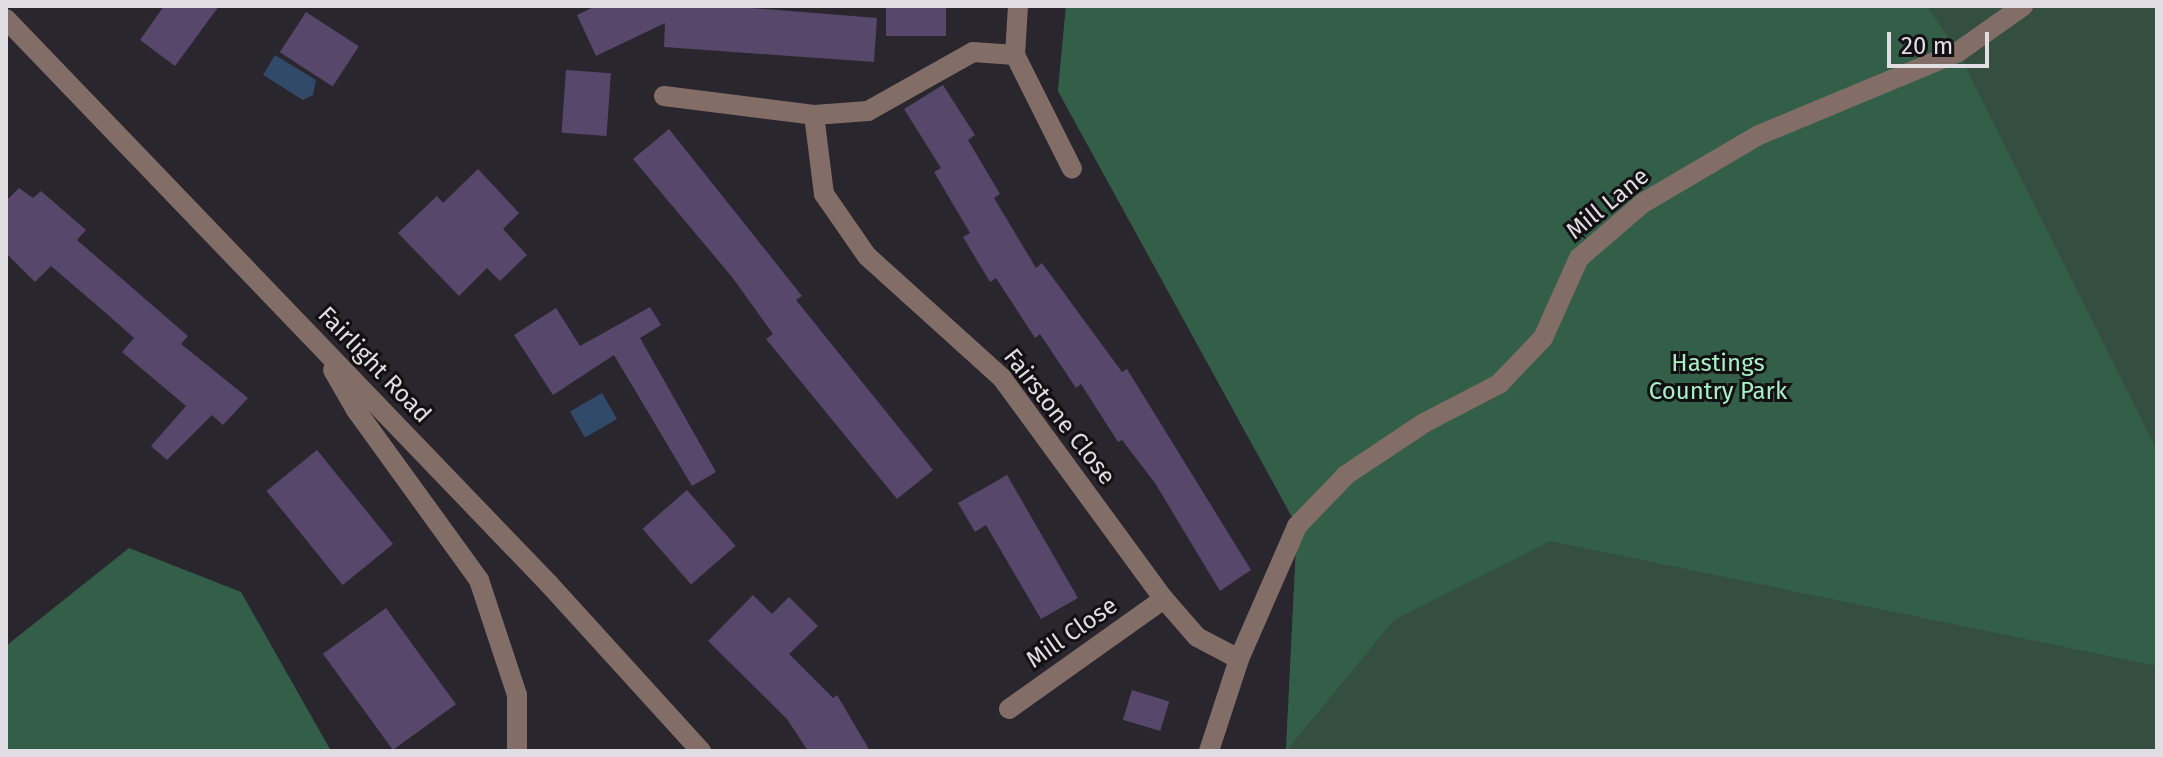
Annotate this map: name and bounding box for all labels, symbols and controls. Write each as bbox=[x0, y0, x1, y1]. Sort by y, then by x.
scale bar bbox=[1891, 16, 1993, 66]
text: 20 m bbox=[1901, 32, 1953, 60]
street label: Mill Lane bbox=[1561, 162, 1655, 246]
street label: Fairlight Road bbox=[311, 301, 437, 429]
street label: Fairstone Close bbox=[997, 343, 1121, 491]
park label: Hastings Country Park bbox=[1649, 350, 1787, 406]
street label: Mill Close bbox=[1021, 591, 1123, 675]

